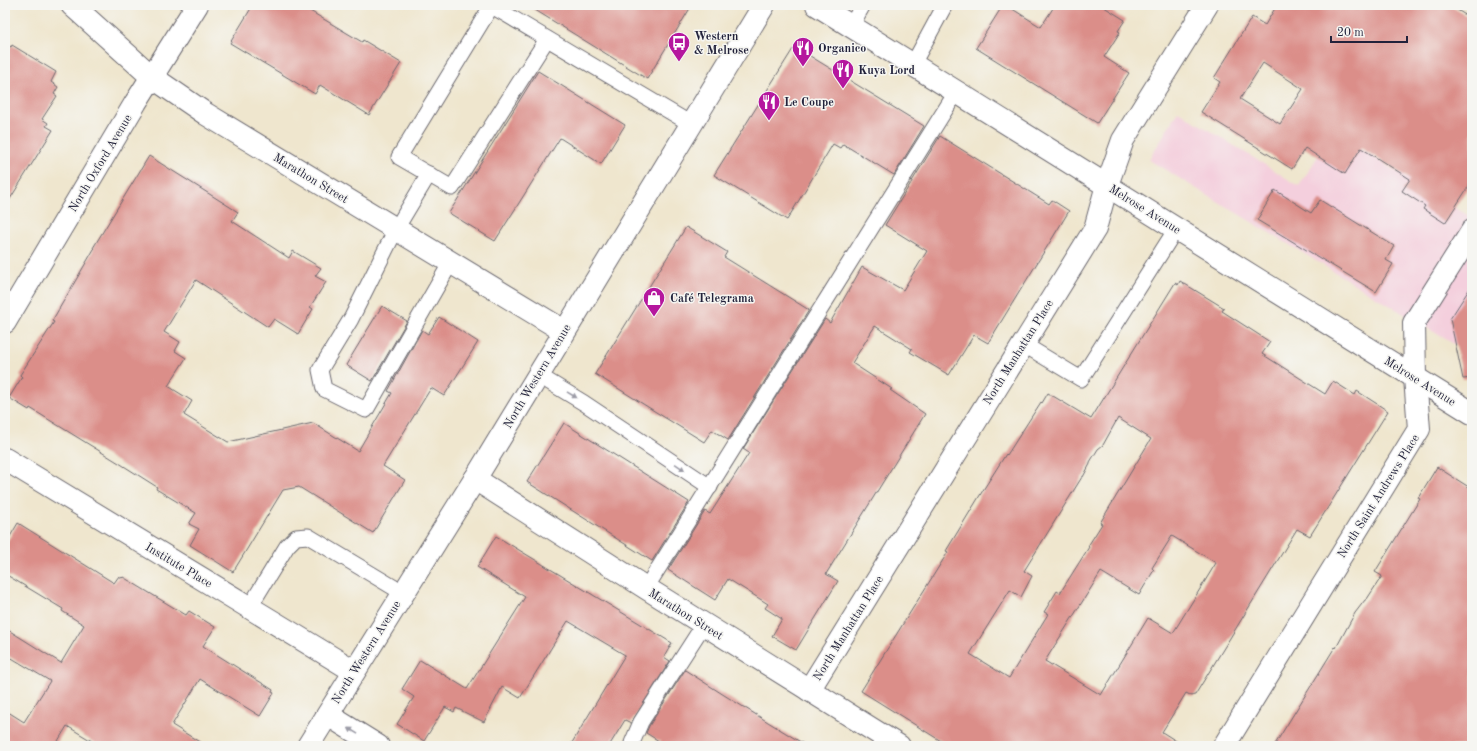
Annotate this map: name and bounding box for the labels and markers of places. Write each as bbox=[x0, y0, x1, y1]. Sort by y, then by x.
bus stop icon: Western & Melrose bbox=[666, 30, 692, 63]
place label: Western & Melrose bbox=[694, 31, 749, 57]
restaurant icon: Organico bbox=[790, 35, 816, 68]
place label: Organico bbox=[818, 43, 866, 55]
restaurant icon: Kuya Lord bbox=[830, 57, 856, 90]
place label: Kuya Lord bbox=[858, 65, 915, 77]
restaurant icon: Le Coupe bbox=[756, 89, 782, 122]
place label: Le Coupe bbox=[784, 97, 834, 109]
shop icon: Café Telegrama bbox=[641, 285, 667, 318]
place label: Café Telegrama bbox=[670, 293, 754, 305]

